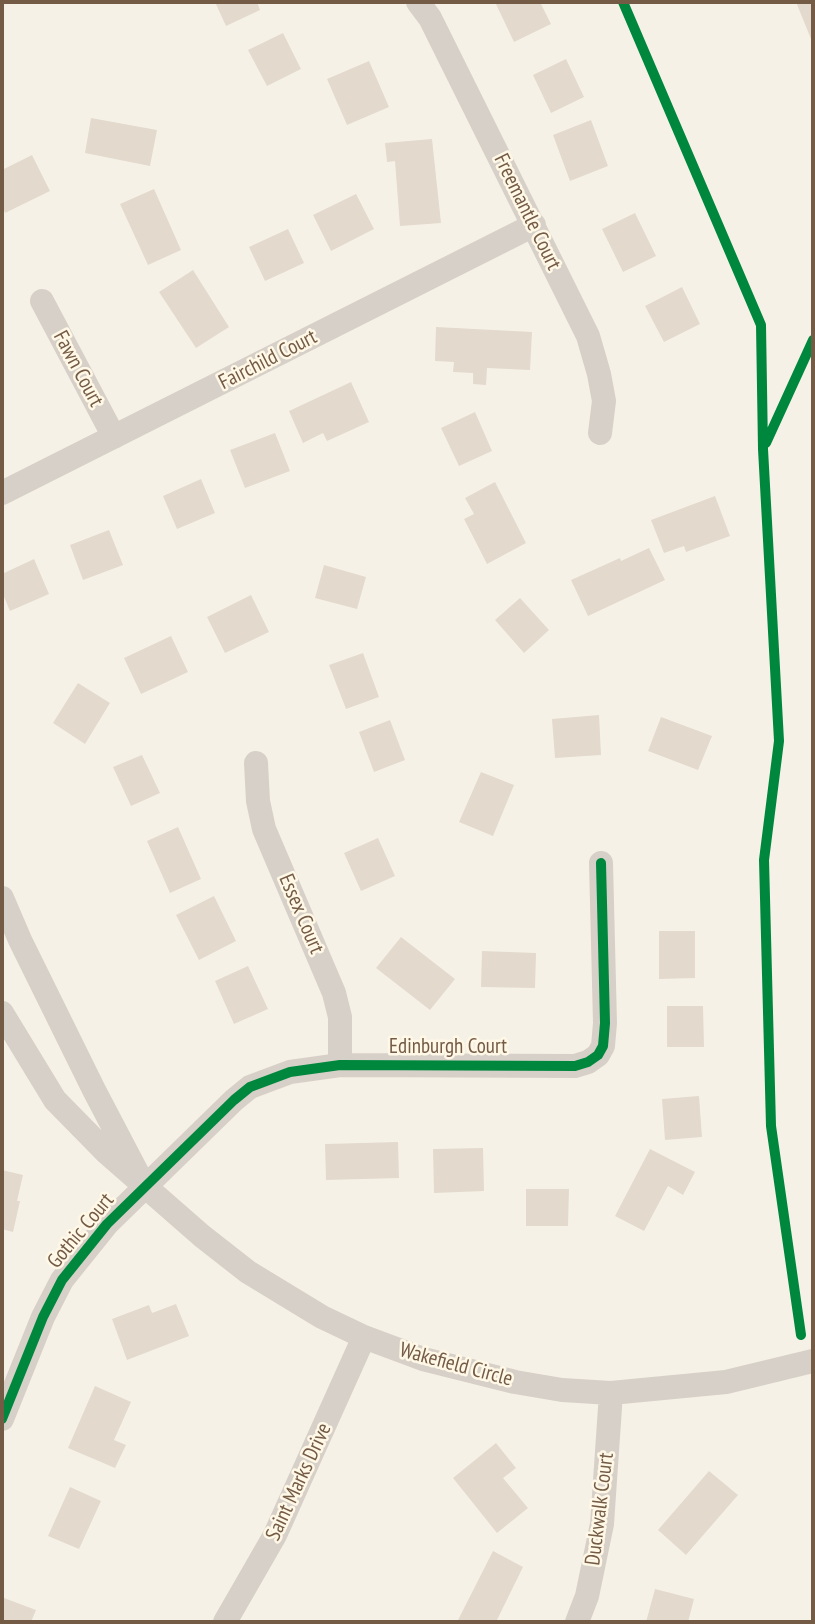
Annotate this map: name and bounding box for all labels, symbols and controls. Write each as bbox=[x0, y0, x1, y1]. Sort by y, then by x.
street label: Freemantle Court bbox=[488, 150, 566, 274]
street label: Fairchild Court bbox=[215, 325, 321, 395]
street label: Fawn Court bbox=[48, 327, 108, 411]
street label: Essex Court bbox=[273, 870, 329, 958]
street label: Edinburgh Court bbox=[389, 1034, 507, 1060]
street label: Gothic Court bbox=[42, 1188, 120, 1274]
street label: Wakefield Circle bbox=[397, 1338, 515, 1392]
street label: Saint Marks Drive bbox=[261, 1419, 337, 1545]
street label: Duckwalk Court bbox=[581, 1451, 619, 1567]

